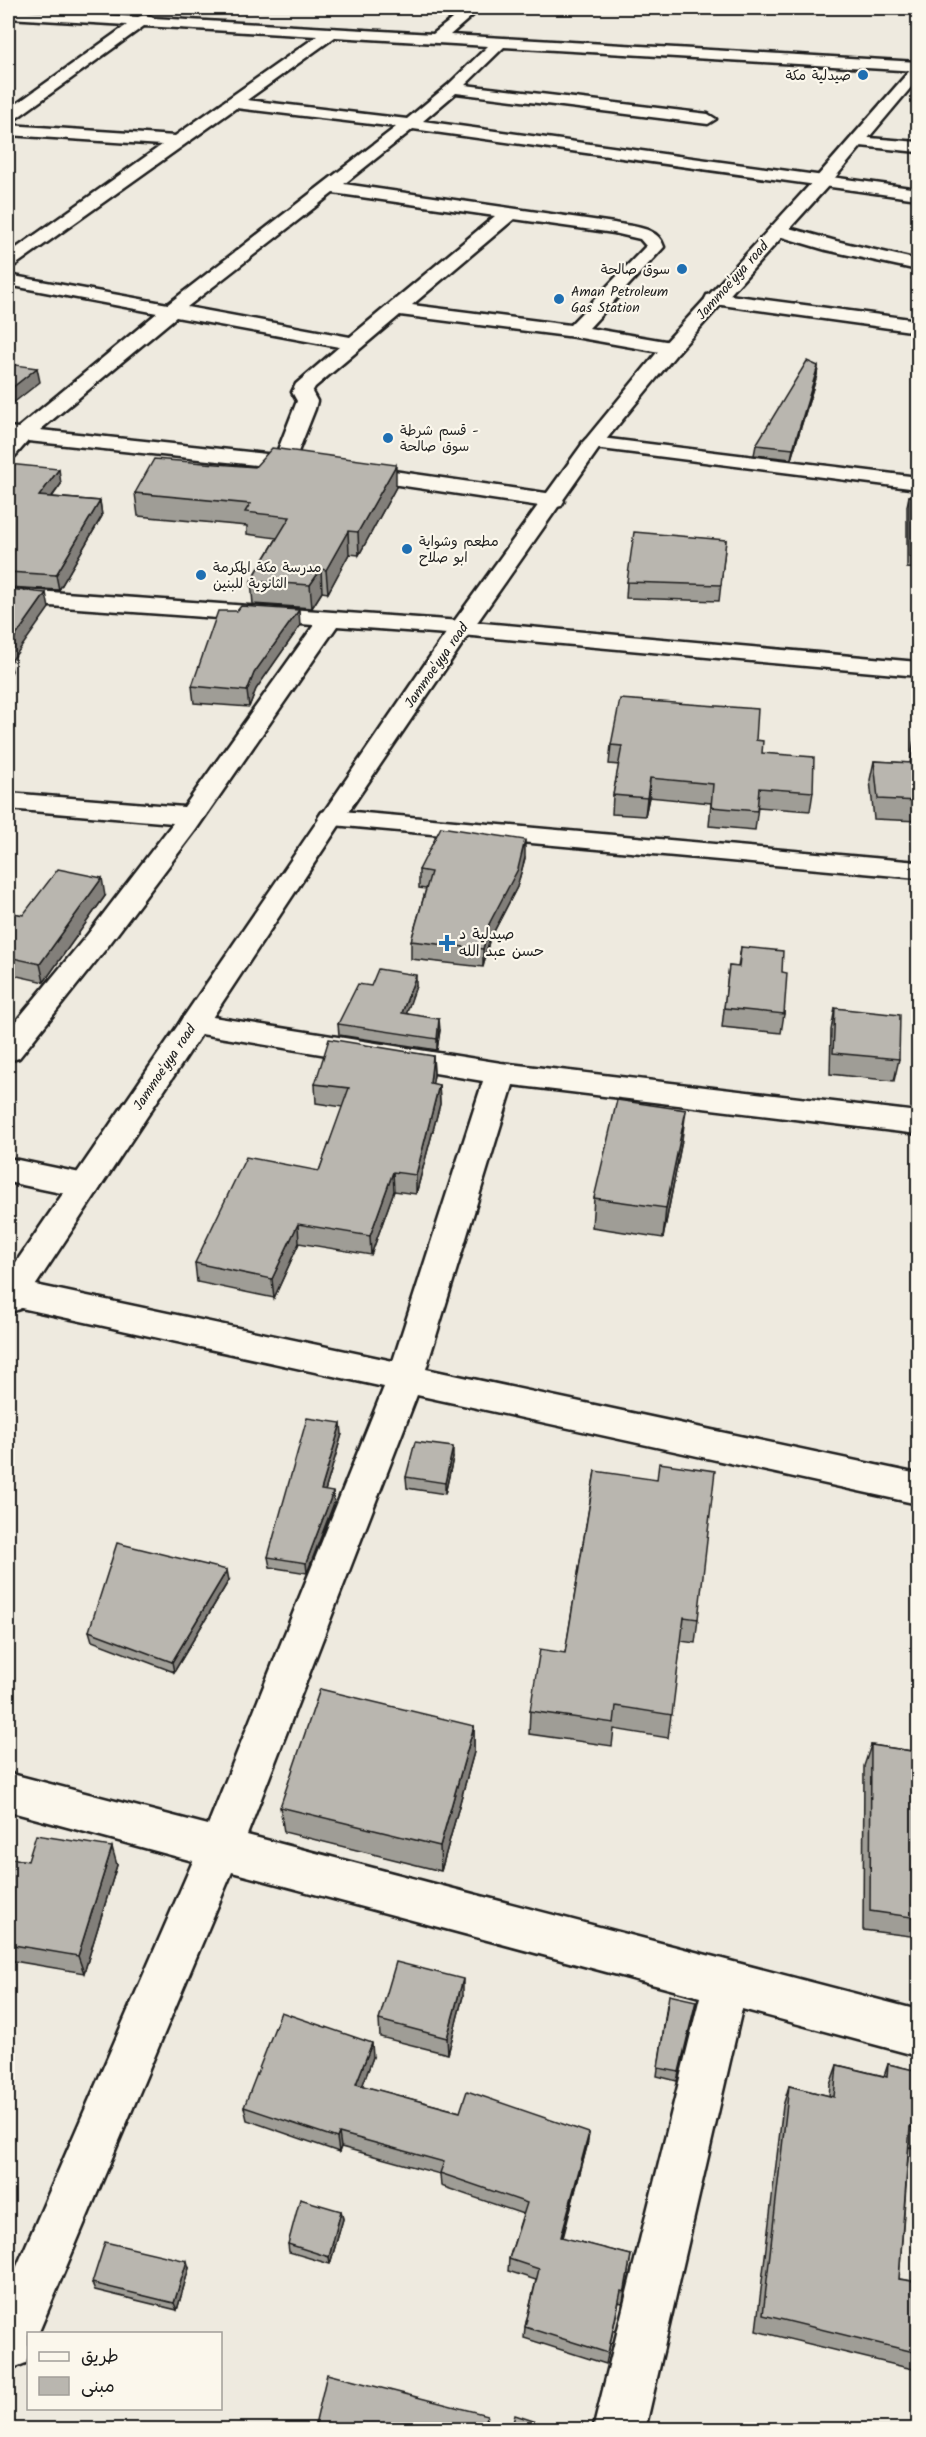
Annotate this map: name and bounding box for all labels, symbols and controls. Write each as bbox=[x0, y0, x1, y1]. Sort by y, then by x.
place label: صيدلية مكة bbox=[785, 65, 851, 87]
marker: صيدلية مكة bbox=[856, 68, 870, 82]
street label: Jammoe'yya road bbox=[691, 235, 775, 325]
place label: سوق صالحة bbox=[601, 259, 670, 281]
marker: سوق صالحة bbox=[675, 262, 689, 276]
place label: Aman Petroleum Gas Station bbox=[571, 281, 668, 319]
marker: Aman Petroleum Gas Station bbox=[552, 292, 566, 306]
place label: قسم شرطة - سوق صالحة bbox=[400, 420, 479, 458]
marker: قسم شرطة - سوق صالحة bbox=[381, 431, 395, 445]
place label: مطعم وشواية ابو صلاح bbox=[419, 531, 499, 569]
marker: مطعم وشواية ابو صلاح bbox=[400, 542, 414, 556]
place label: مدرسة مكة المكرمة الثانوية للبنين bbox=[213, 557, 322, 595]
marker: مدرسة مكة المكرمة الثانوية للبنين bbox=[194, 568, 208, 582]
street label: Jammoe'yya road bbox=[399, 618, 475, 713]
place label: صيدلية د حسن عبد الله bbox=[459, 923, 544, 964]
marker: صيدلية د حسن عبد الله bbox=[440, 936, 454, 950]
street label: Jammoe'yya road bbox=[128, 1019, 202, 1115]
legend bbox=[27, 2332, 222, 2410]
text: طريق bbox=[81, 2343, 119, 2372]
text: مبنى bbox=[81, 2373, 115, 2402]

